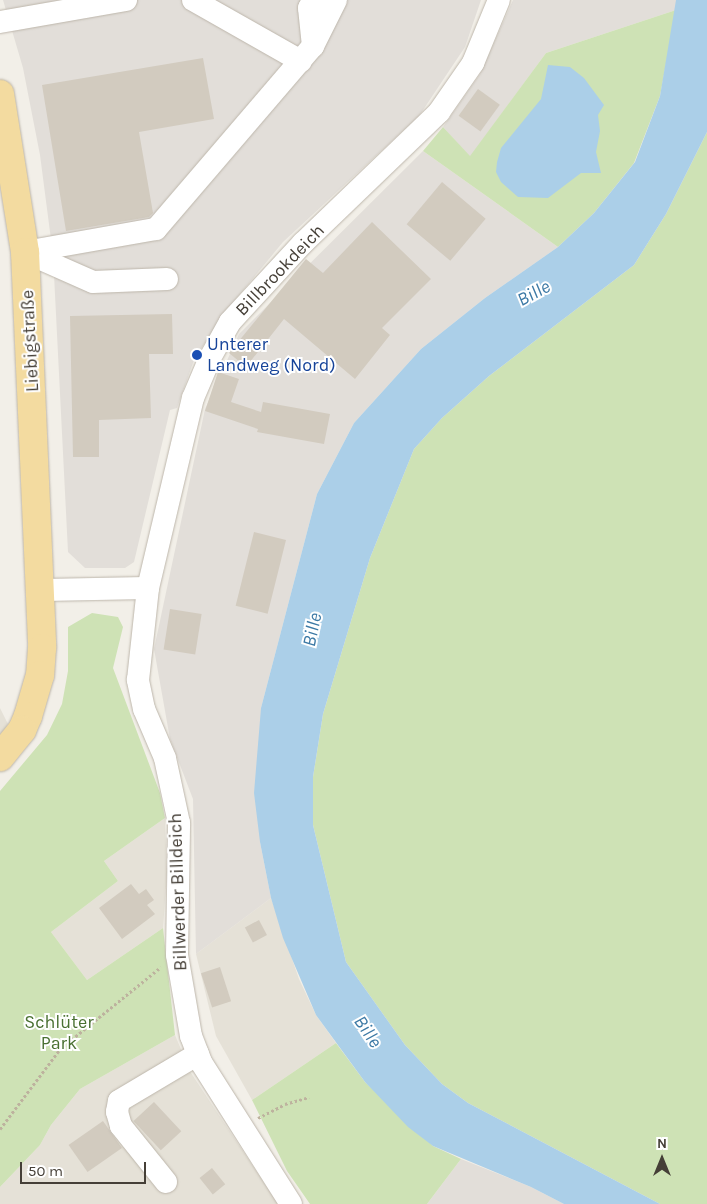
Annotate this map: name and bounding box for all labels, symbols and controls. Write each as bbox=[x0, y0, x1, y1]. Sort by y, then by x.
street label: Billbrookdeich bbox=[231, 220, 329, 320]
water label: Bille bbox=[514, 276, 554, 312]
street label: Liebigstraße bbox=[17, 289, 43, 393]
place label: Unterer Landweg (Nord) bbox=[207, 334, 336, 376]
marker: Unterer Landweg (Nord) bbox=[191, 349, 203, 361]
water label: Bille bbox=[298, 611, 328, 649]
street label: Billwerder Billdeich bbox=[164, 813, 192, 971]
water label: Bille bbox=[348, 1011, 386, 1053]
park label: Schlüter Park bbox=[24, 1012, 94, 1054]
north arrow bbox=[637, 1134, 687, 1184]
text: N bbox=[657, 1135, 667, 1152]
scale bar bbox=[22, 1152, 149, 1184]
text: 50 m bbox=[28, 1162, 63, 1180]

